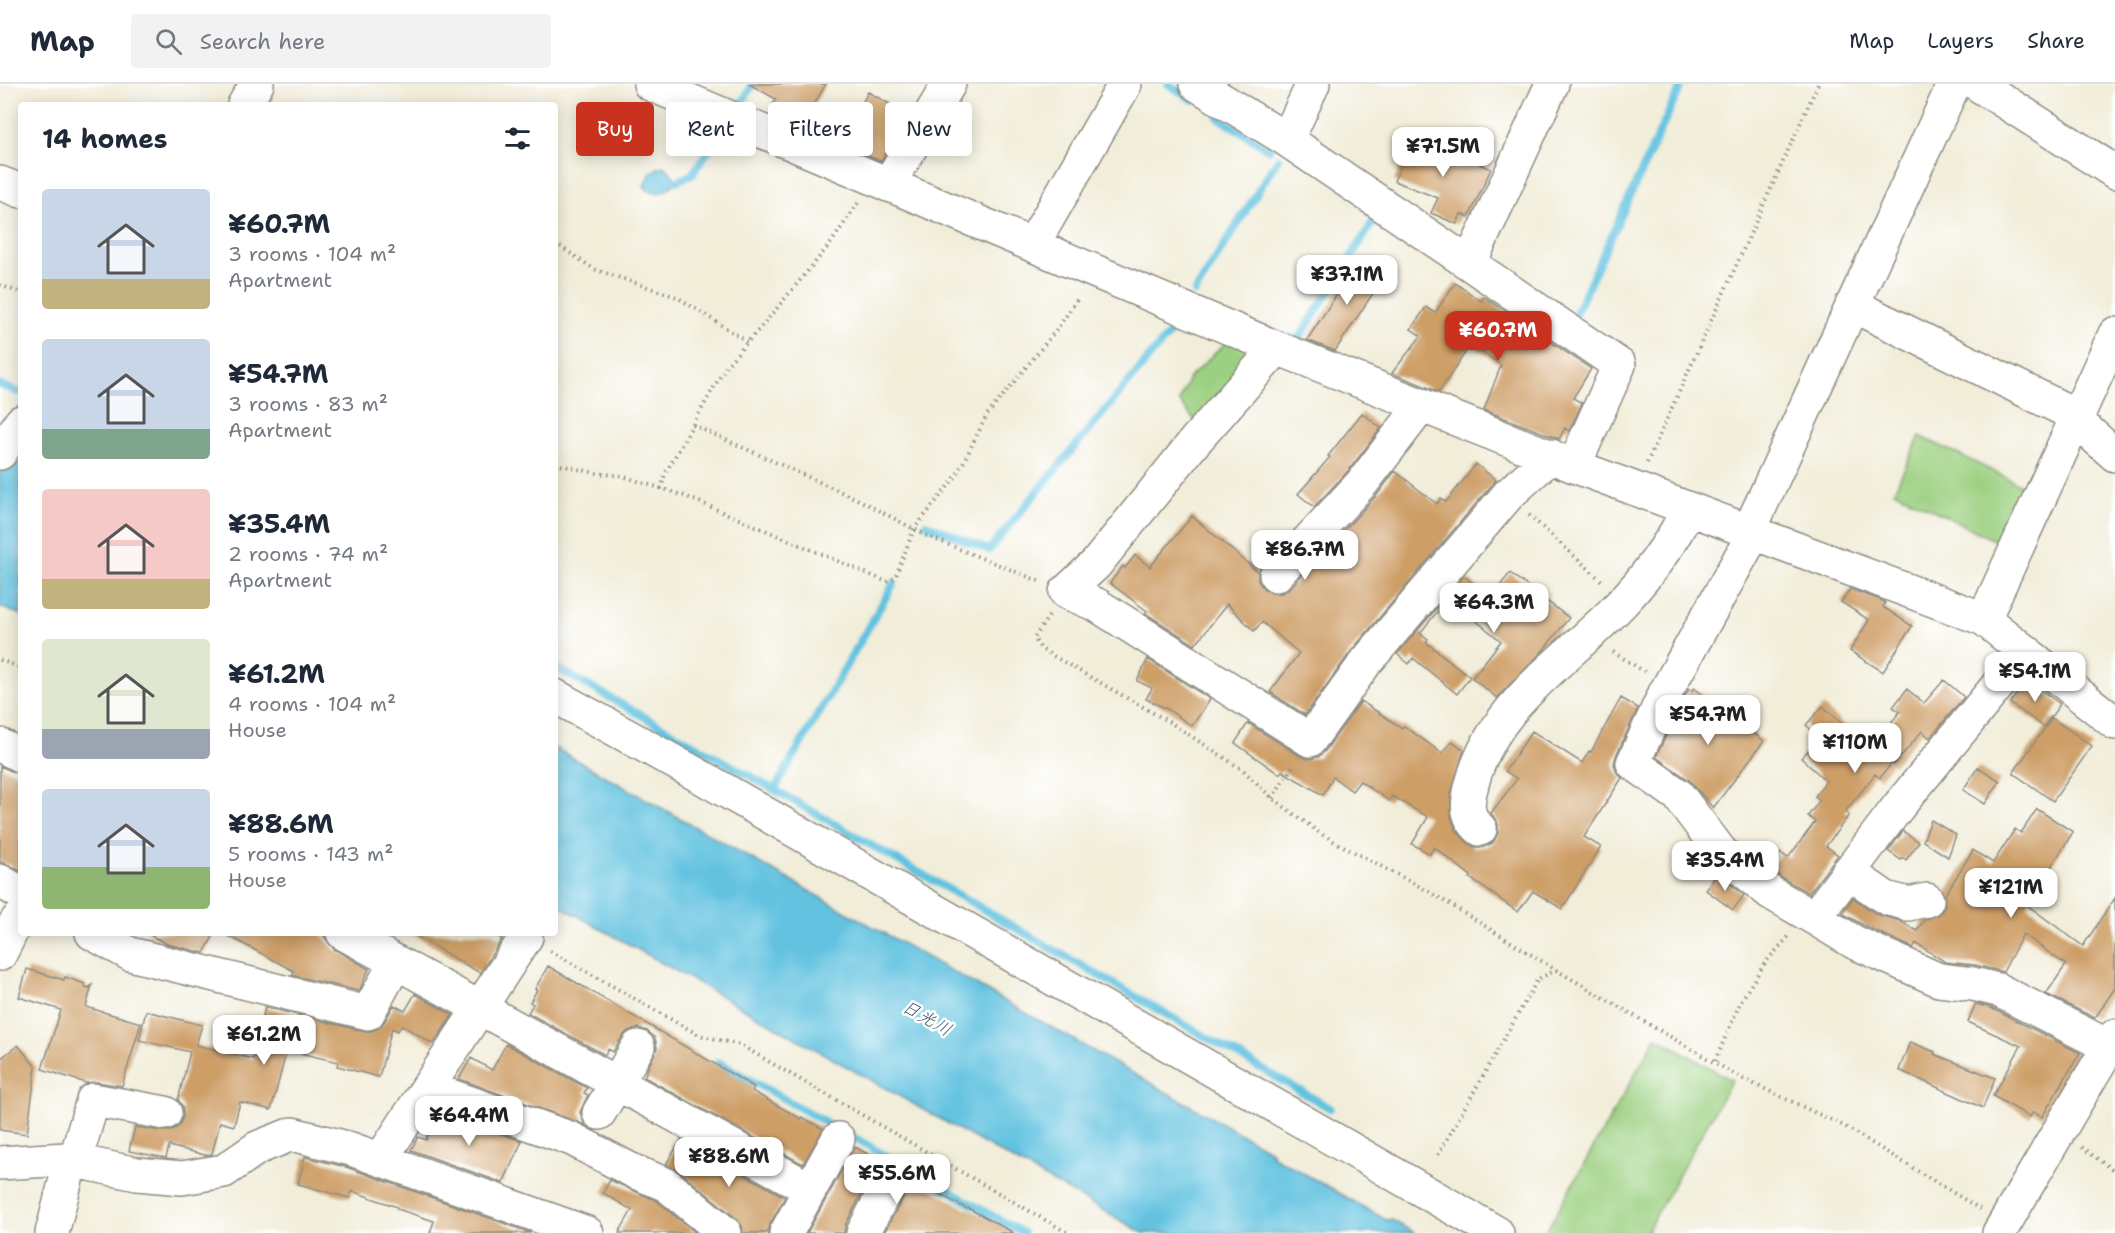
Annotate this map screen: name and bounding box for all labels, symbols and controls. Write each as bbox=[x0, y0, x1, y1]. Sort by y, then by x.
search box bbox=[131, 14, 551, 68]
text: Map bbox=[30, 22, 95, 60]
icon: search bbox=[152, 25, 185, 58]
text: Search here bbox=[200, 27, 325, 56]
text: Map bbox=[1849, 27, 1894, 55]
text: Layers bbox=[1927, 27, 1994, 55]
text: Share bbox=[2027, 27, 2085, 55]
chip: Buy bbox=[576, 102, 654, 156]
chip: Rent bbox=[666, 102, 756, 156]
chip: Filters bbox=[768, 102, 873, 156]
chip: New bbox=[885, 102, 972, 156]
text: 14 homes bbox=[42, 121, 168, 156]
icon: filters bbox=[501, 122, 534, 155]
pin: ¥71.5M bbox=[1394, 127, 1492, 178]
text: ¥71.5M bbox=[1406, 133, 1480, 159]
text: ¥60.7M bbox=[228, 206, 330, 241]
icon: home bbox=[90, 213, 162, 285]
text: 3 rooms · 104 m² bbox=[228, 241, 396, 267]
pin: ¥37.1M bbox=[1298, 255, 1396, 306]
text: ¥37.1M bbox=[1311, 261, 1383, 287]
text: Apartment bbox=[228, 267, 332, 293]
pin: ¥60.7M bbox=[1449, 311, 1547, 362]
text: ¥60.7M bbox=[1459, 317, 1537, 343]
text: ¥54.7M bbox=[228, 356, 329, 391]
icon: home bbox=[90, 363, 162, 435]
text: 3 rooms · 83 m² bbox=[228, 391, 388, 417]
text: Apartment bbox=[228, 417, 332, 443]
text: ¥35.4M bbox=[228, 506, 330, 541]
icon: home bbox=[90, 513, 162, 585]
pin: ¥86.7M bbox=[1256, 530, 1354, 581]
text: ¥86.7M bbox=[1265, 536, 1345, 562]
text: 2 rooms · 74 m² bbox=[228, 541, 388, 567]
text: Apartment bbox=[228, 567, 332, 593]
pin: ¥64.3M bbox=[1445, 583, 1543, 634]
text: ¥64.3M bbox=[1454, 589, 1534, 615]
pin: ¥54.1M bbox=[1986, 652, 2084, 703]
text: ¥61.2M bbox=[228, 656, 325, 691]
text: ¥54.1M bbox=[1999, 658, 2071, 684]
icon: home bbox=[90, 663, 162, 735]
text: 4 rooms · 104 m² bbox=[228, 691, 396, 717]
pin: ¥54.7M bbox=[1659, 695, 1757, 746]
text: ¥54.7M bbox=[1669, 701, 1747, 727]
text: House bbox=[228, 717, 287, 743]
pin: ¥110M bbox=[1813, 723, 1897, 774]
text: ¥110M bbox=[1822, 729, 1888, 755]
text: ¥88.6M bbox=[228, 806, 334, 841]
icon: home bbox=[90, 813, 162, 885]
text: 5 rooms · 143 m² bbox=[228, 841, 393, 867]
pin: ¥35.4M bbox=[1676, 841, 1774, 892]
text: ¥35.4M bbox=[1686, 847, 1764, 873]
text: House bbox=[228, 867, 287, 893]
pin: ¥121M bbox=[1969, 868, 2053, 919]
text: ¥121M bbox=[1979, 874, 2043, 900]
water label: 日光川 bbox=[898, 994, 956, 1042]
pin: ¥61.2M bbox=[215, 1015, 313, 1066]
text: ¥61.2M bbox=[227, 1021, 301, 1047]
pin: ¥64.4M bbox=[420, 1096, 518, 1147]
text: ¥64.4M bbox=[429, 1102, 509, 1128]
pin: ¥88.6M bbox=[680, 1137, 778, 1188]
text: ¥88.6M bbox=[688, 1143, 770, 1169]
pin: ¥55.6M bbox=[848, 1154, 946, 1205]
text: ¥55.6M bbox=[858, 1160, 936, 1186]

